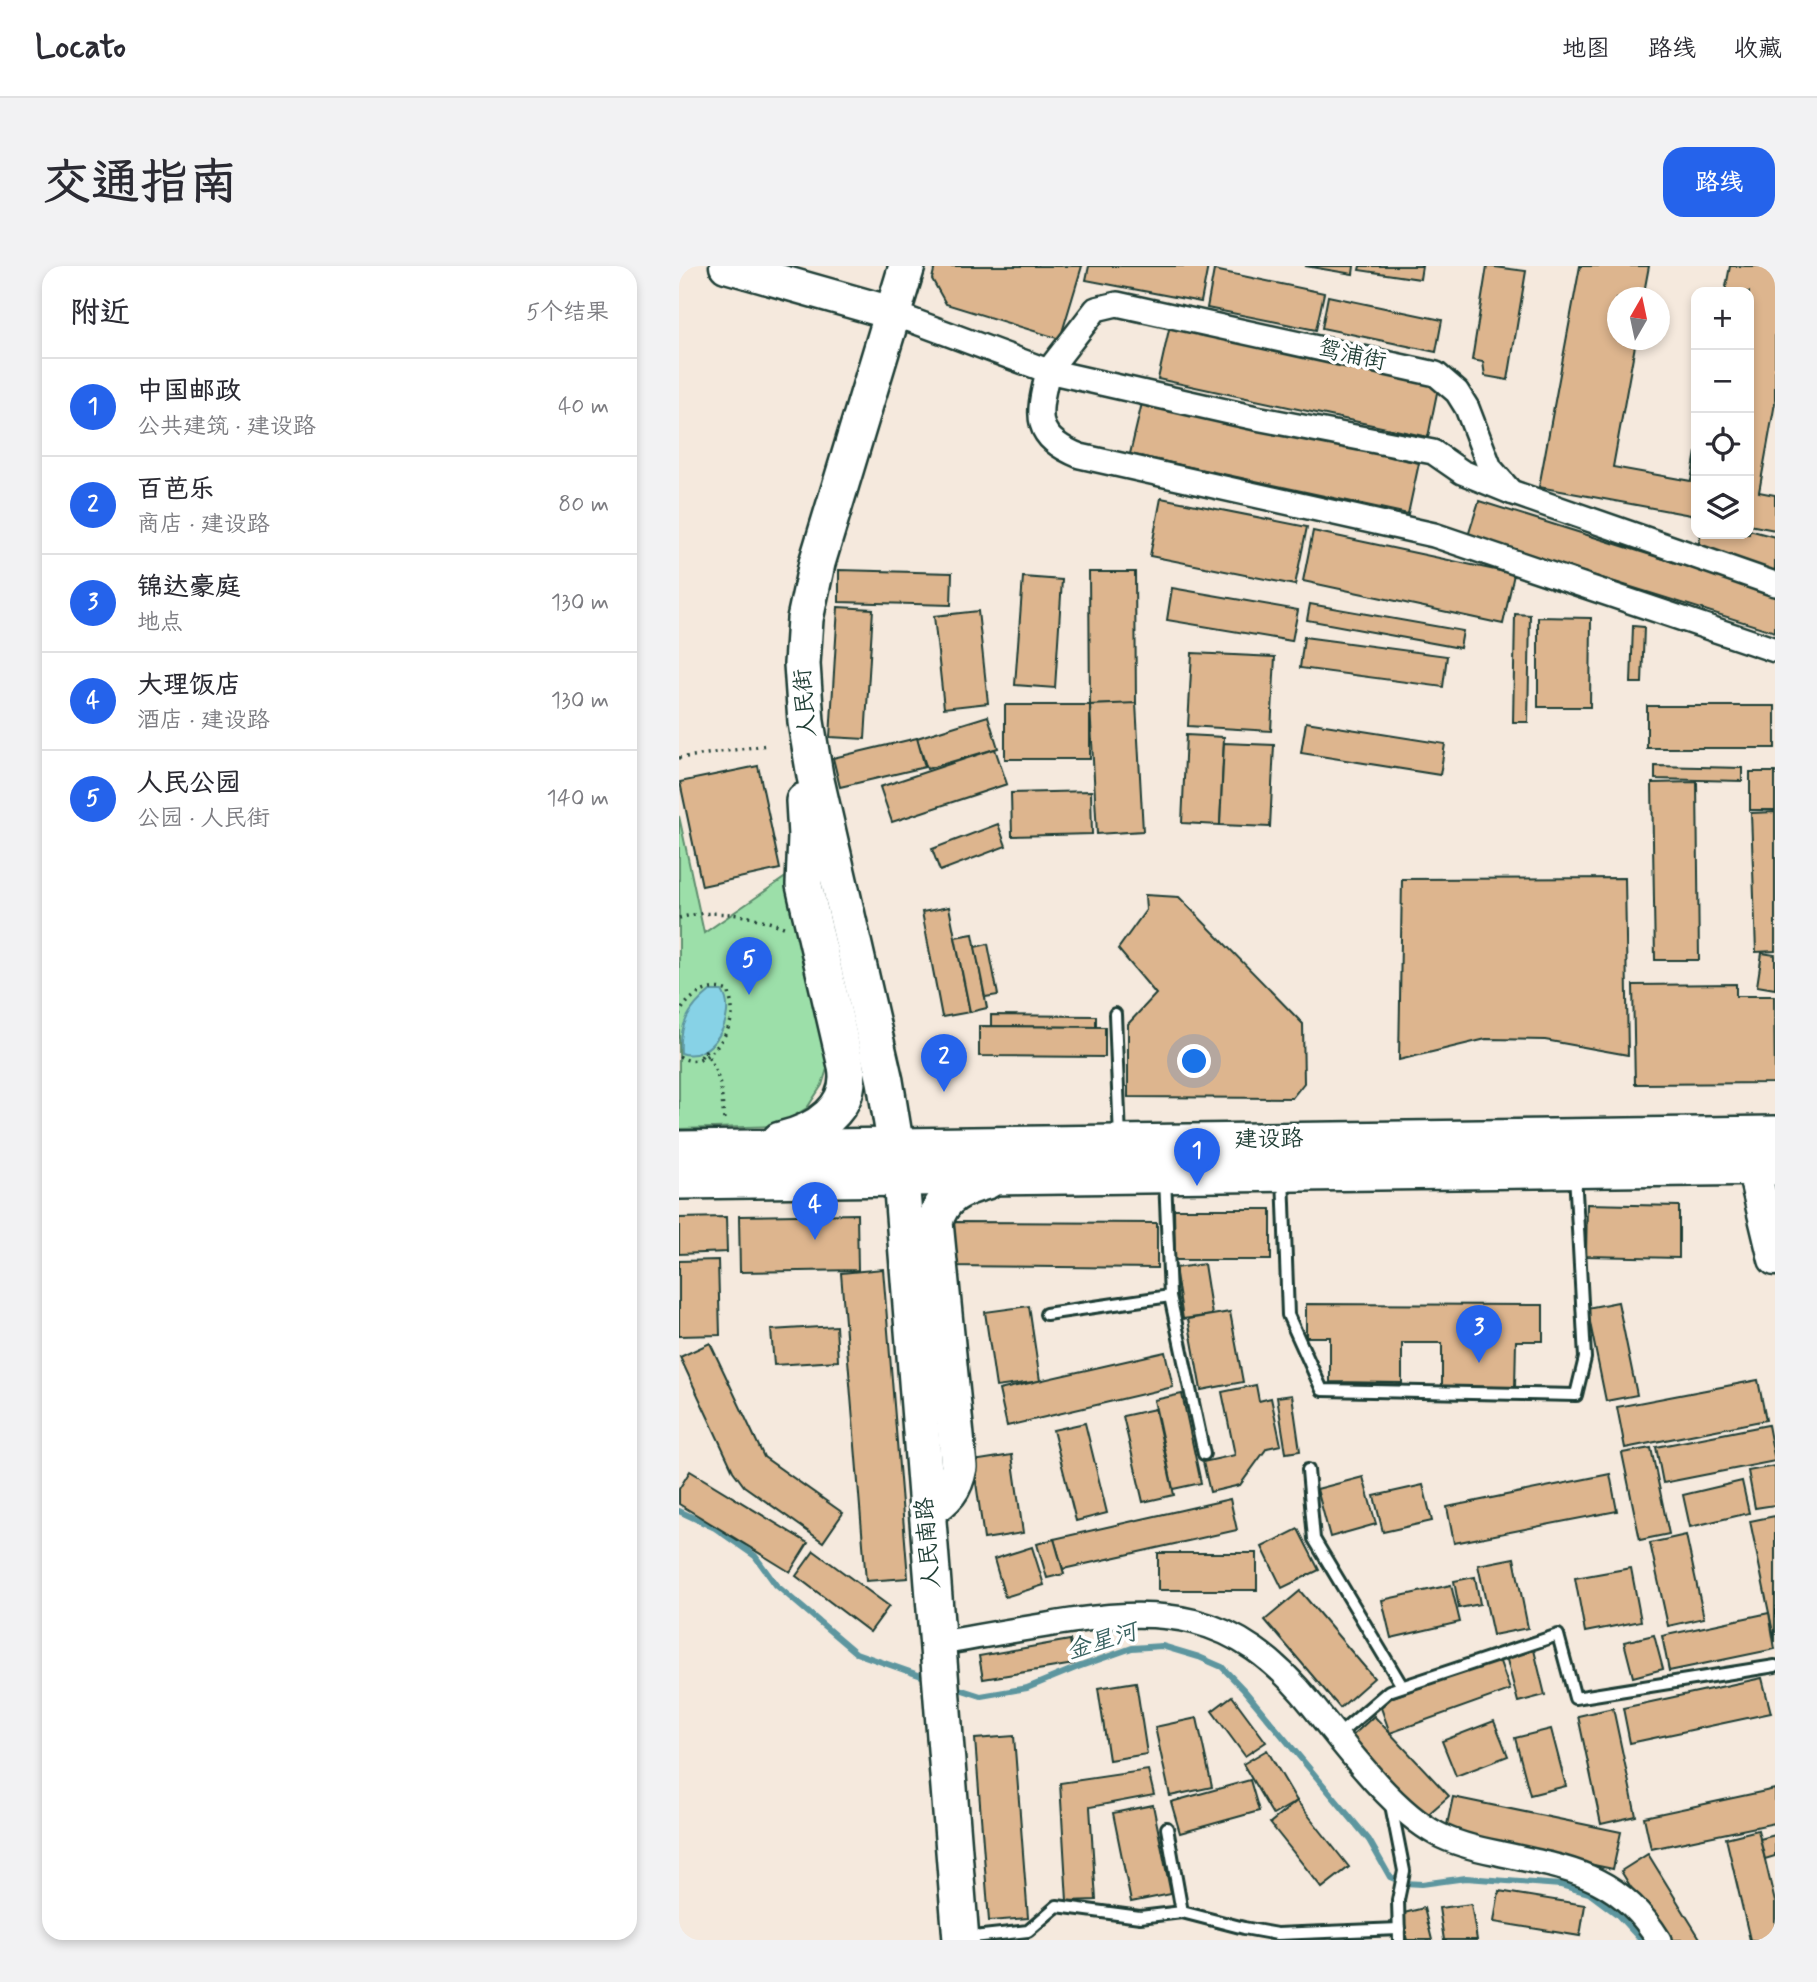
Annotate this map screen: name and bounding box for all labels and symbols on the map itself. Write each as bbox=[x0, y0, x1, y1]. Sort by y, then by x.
north arrow bbox=[1607, 287, 1670, 350]
street label: 鸳浦街 bbox=[1315, 334, 1389, 378]
street label: 人民街 bbox=[788, 667, 824, 739]
pin: 5 bbox=[726, 937, 772, 995]
pin: 2 bbox=[921, 1034, 967, 1092]
your location bbox=[1177, 1044, 1211, 1078]
street label: 建设路 bbox=[1234, 1124, 1304, 1156]
pin: 1 bbox=[1174, 1128, 1220, 1186]
pin: 4 bbox=[792, 1182, 838, 1240]
pin: 3 bbox=[1456, 1305, 1502, 1363]
street label: 人民南路 bbox=[910, 1496, 948, 1590]
water label: 金星河 bbox=[1063, 1615, 1145, 1667]

